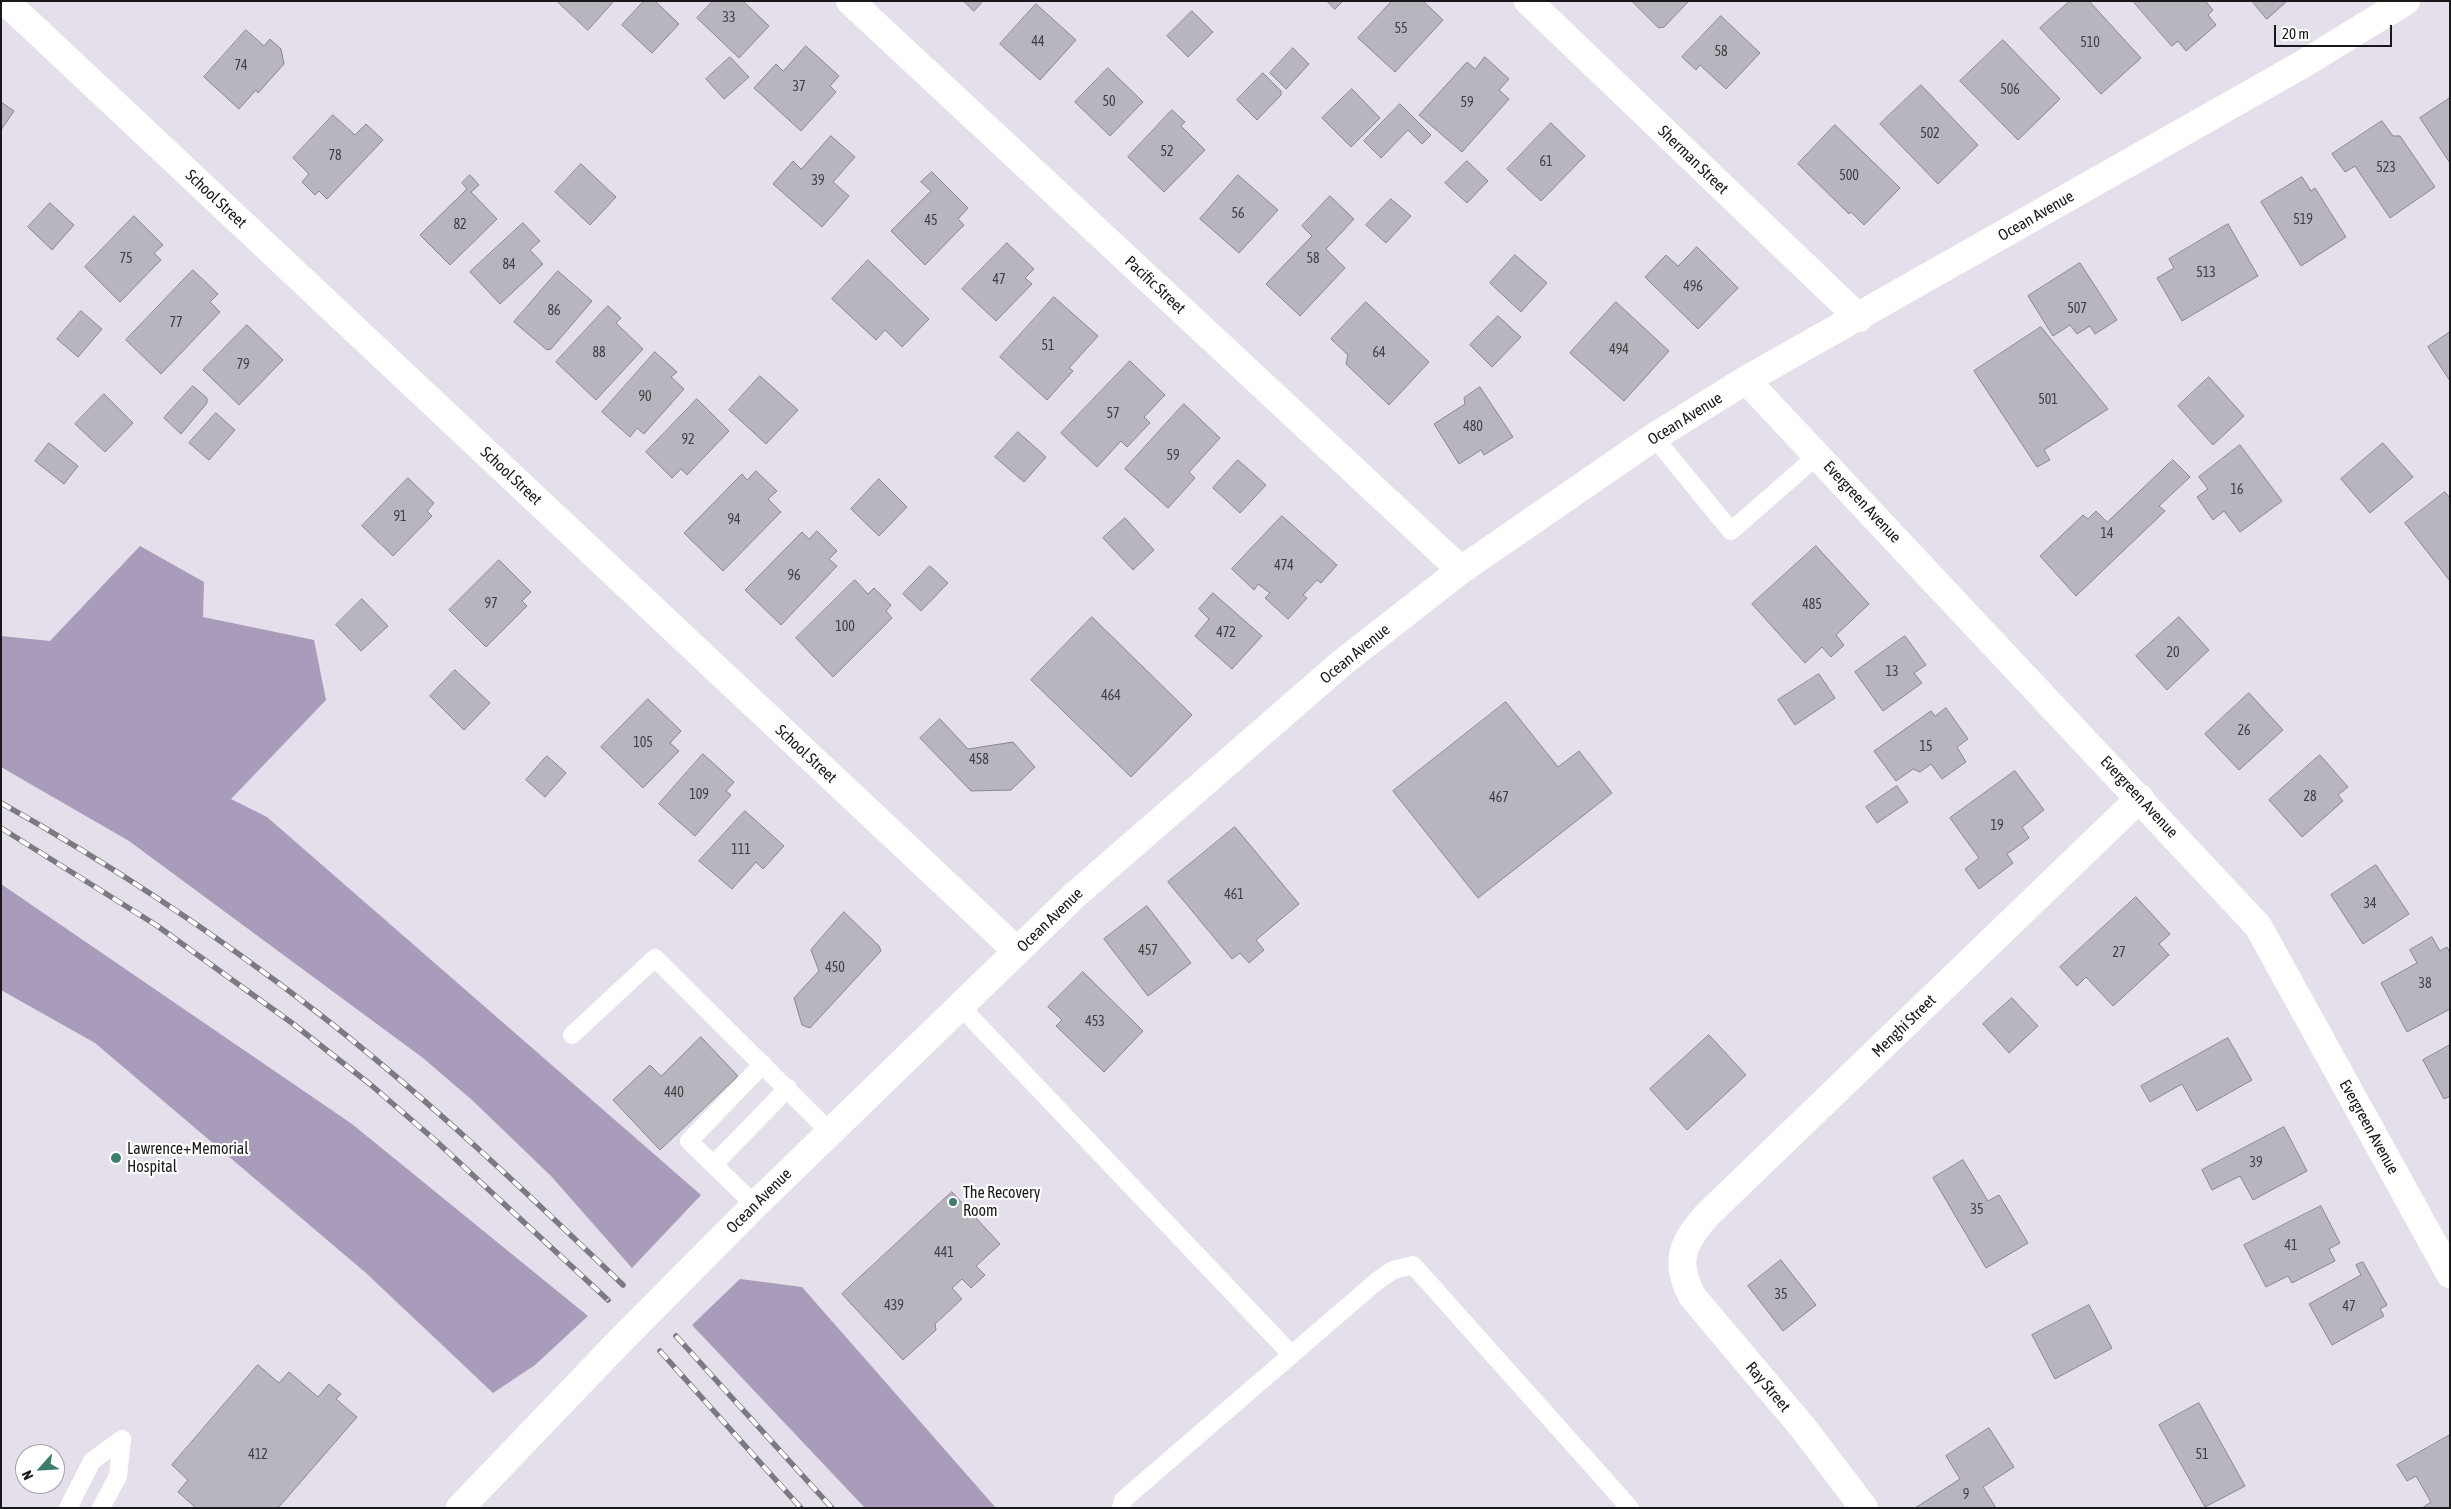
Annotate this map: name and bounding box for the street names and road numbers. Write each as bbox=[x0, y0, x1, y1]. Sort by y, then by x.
street label: Sherman Street bbox=[1654, 122, 1732, 198]
street label: School Street bbox=[181, 166, 251, 232]
street label: Ocean Avenue bbox=[1995, 187, 2077, 245]
street label: Pacific Street bbox=[1121, 252, 1189, 318]
street label: Ocean Avenue bbox=[1644, 389, 1726, 449]
street label: School Street bbox=[476, 443, 546, 509]
street label: Evergreen Avenue bbox=[1819, 457, 1905, 547]
street label: Ocean Avenue bbox=[1316, 620, 1394, 688]
street label: School Street bbox=[771, 721, 841, 787]
street label: Evergreen Avenue bbox=[2096, 752, 2182, 842]
street label: Ocean Avenue bbox=[1013, 884, 1087, 956]
street label: Menghi Street bbox=[1868, 991, 1940, 1061]
street label: Evergreen Avenue bbox=[2335, 1076, 2403, 1178]
street label: Ocean Avenue bbox=[722, 1164, 796, 1238]
street label: Ray Street bbox=[1742, 1358, 1794, 1416]

